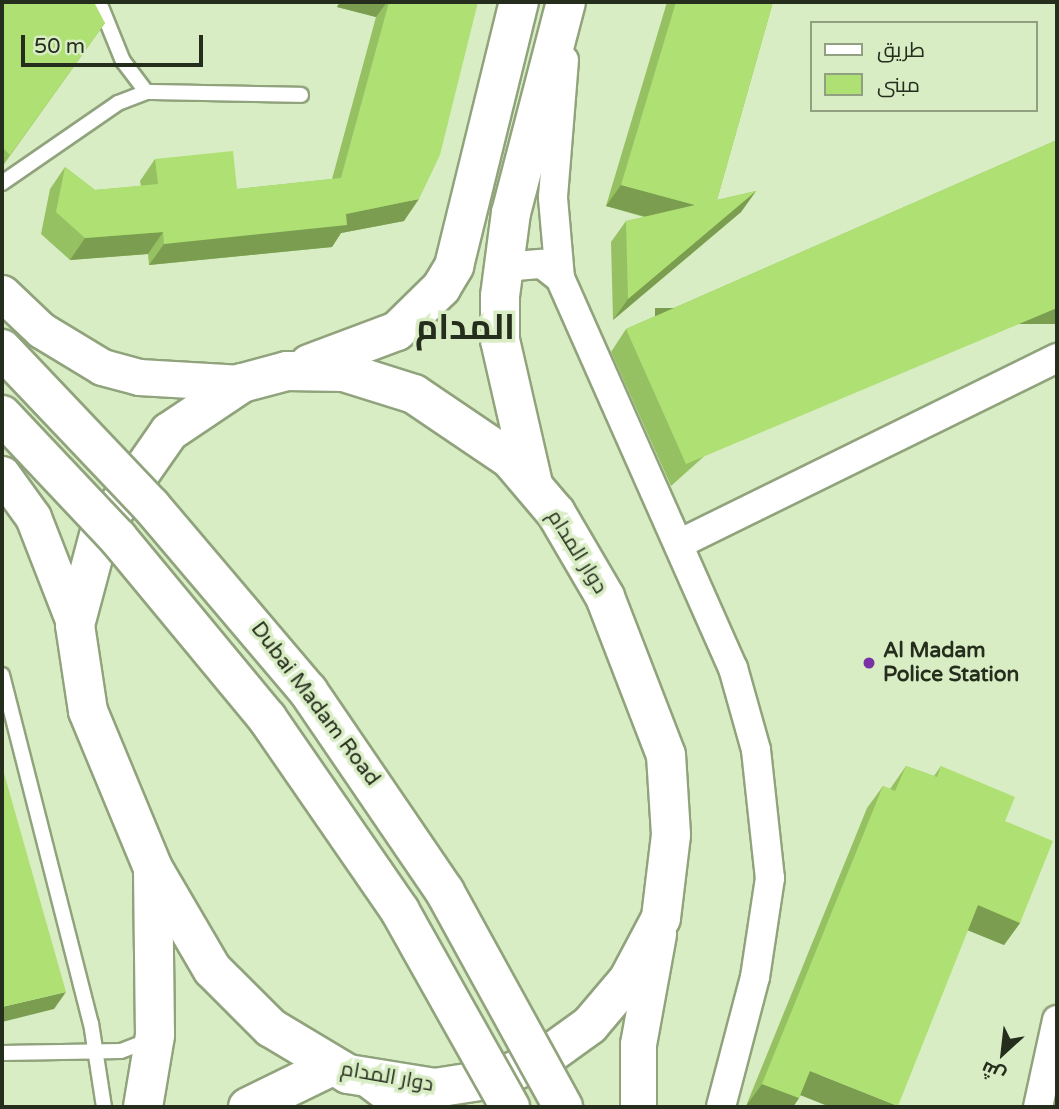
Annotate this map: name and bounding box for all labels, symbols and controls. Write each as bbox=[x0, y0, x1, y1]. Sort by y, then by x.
scale bar bbox=[24, 21, 206, 65]
legend bbox=[810, 21, 1038, 112]
text: 50 m bbox=[34, 34, 85, 59]
text: طريق bbox=[877, 38, 925, 63]
text: مبنى bbox=[877, 73, 920, 98]
district label: المدام bbox=[415, 307, 515, 349]
street label: دوار المدام bbox=[541, 506, 613, 598]
street label: Dubai Madam Road bbox=[245, 617, 385, 791]
place label: Al Madam Police Station bbox=[883, 638, 1019, 688]
marker: Al Madam Police Station bbox=[861, 655, 877, 671]
north arrow bbox=[968, 1018, 1038, 1088]
street label: دوار المدام bbox=[339, 1056, 435, 1098]
text: ش bbox=[978, 1056, 1009, 1087]

